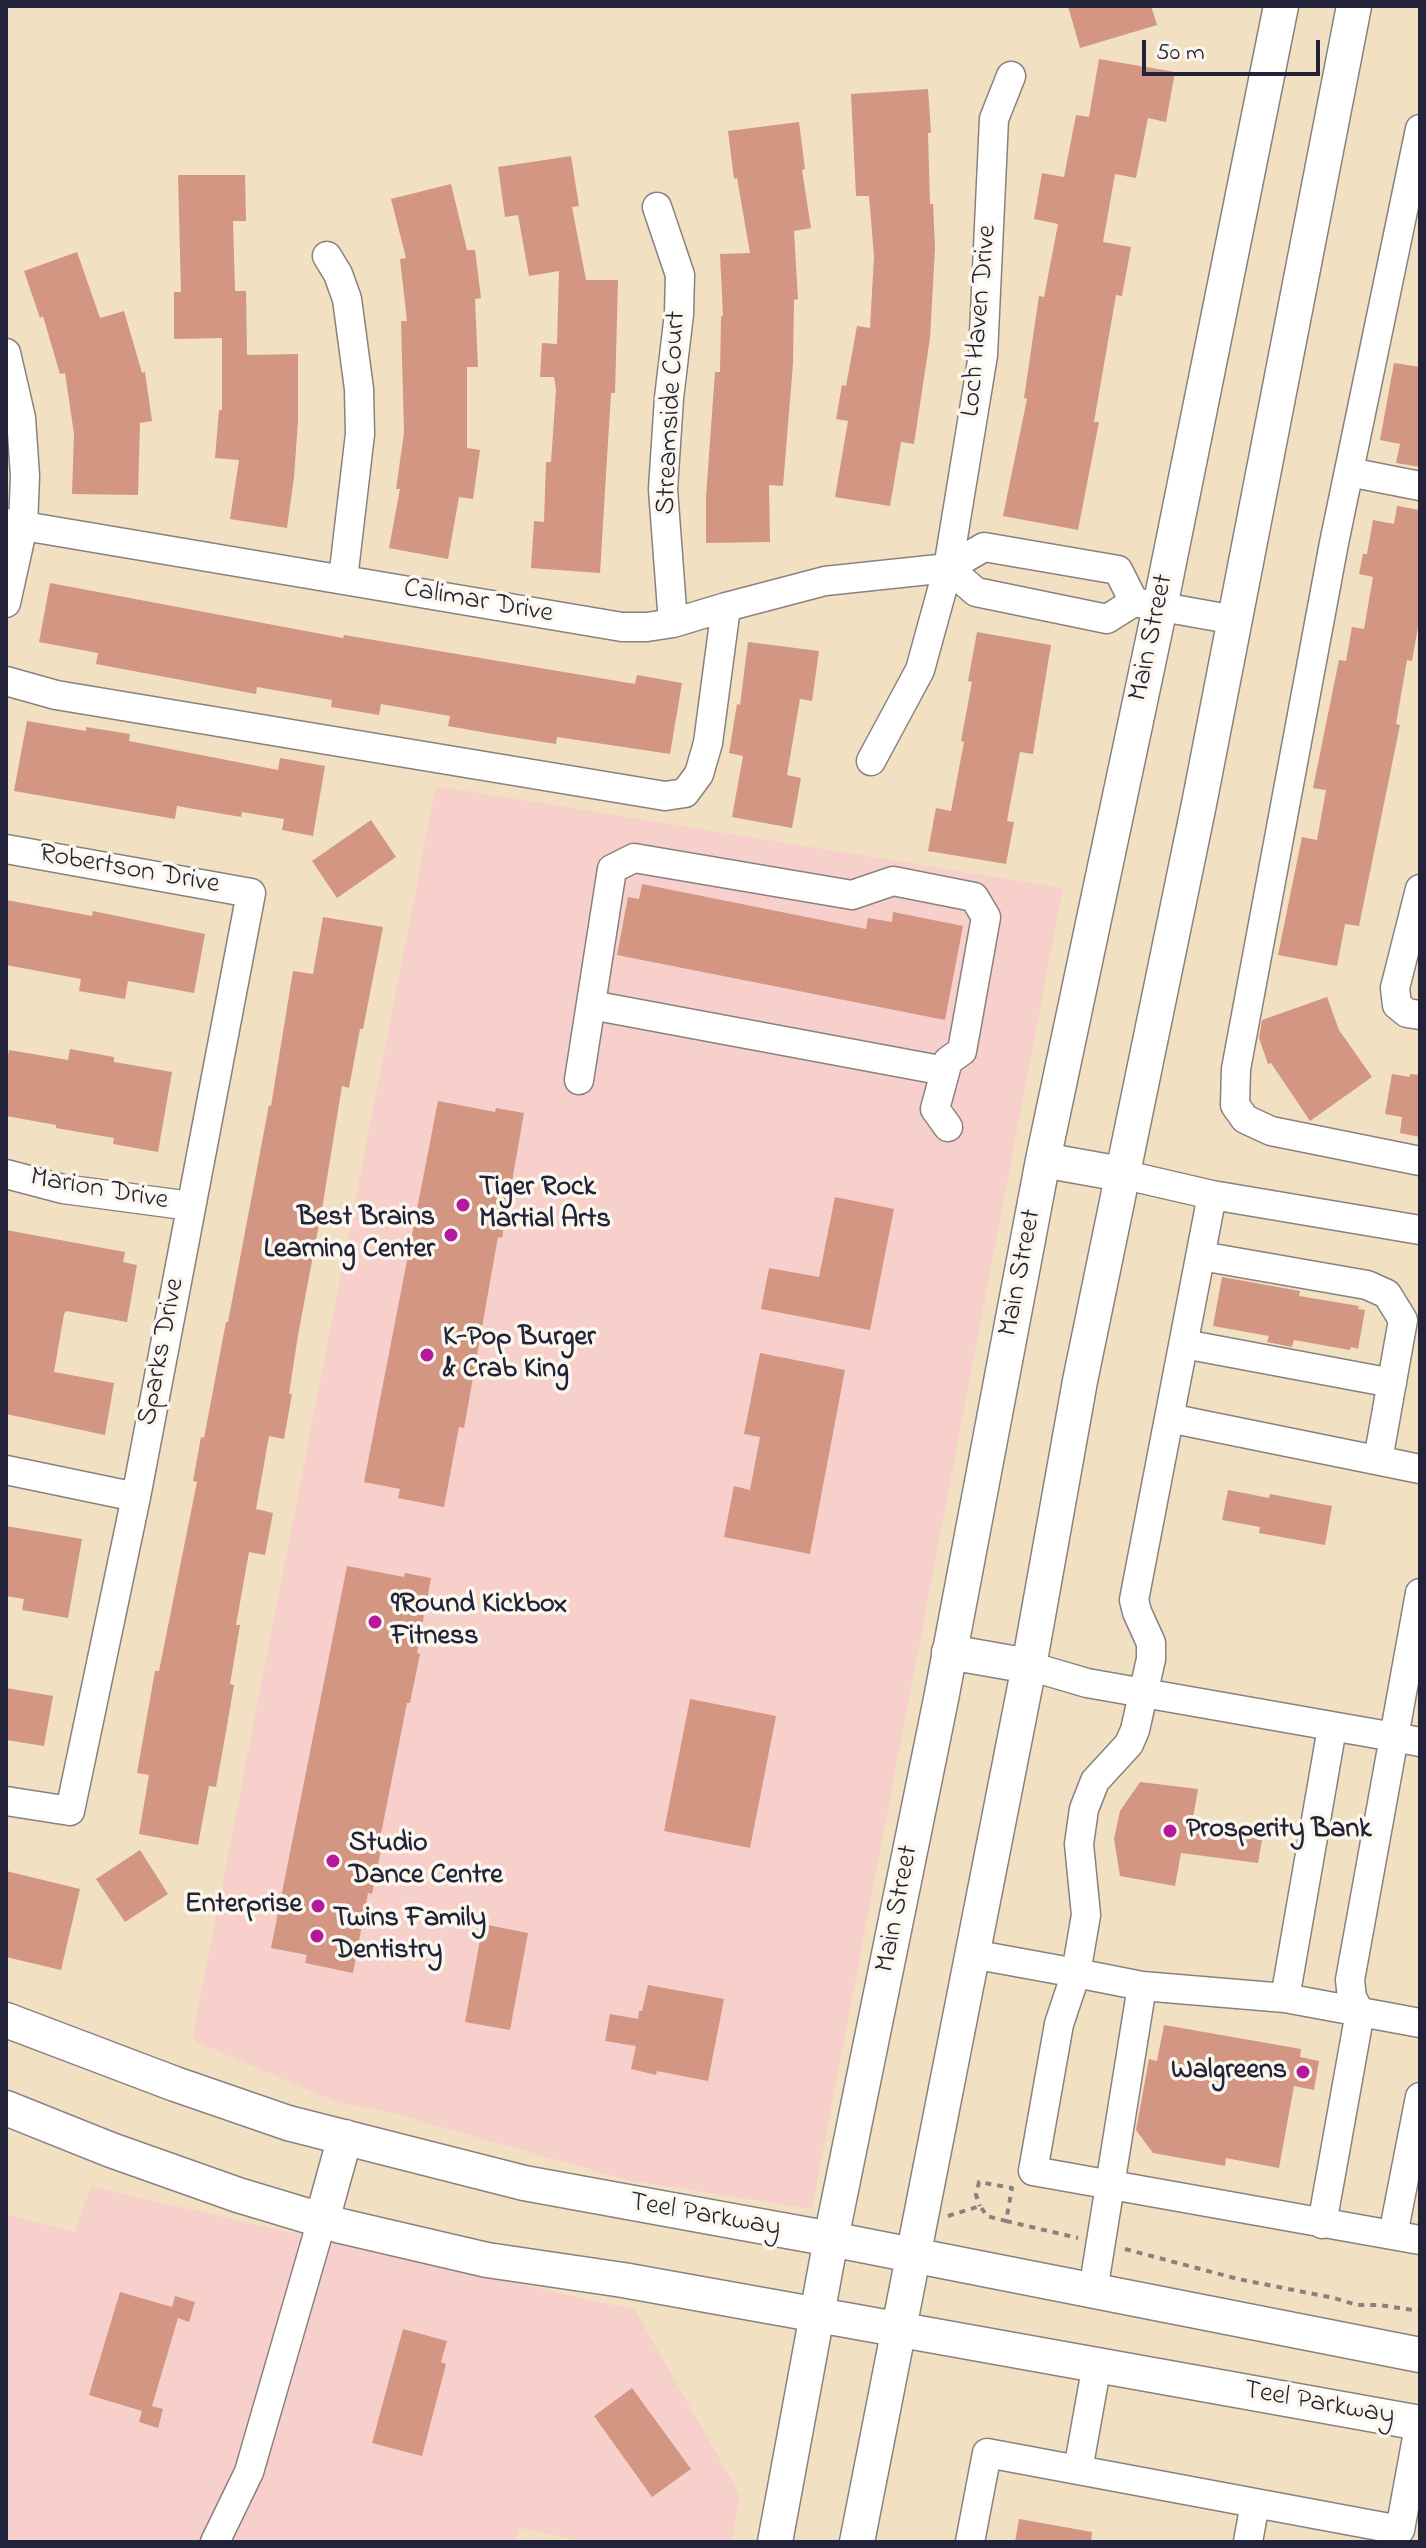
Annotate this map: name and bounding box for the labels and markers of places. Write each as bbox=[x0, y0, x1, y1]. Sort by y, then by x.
place label: Tiger Rock Martial Arts bbox=[479, 1172, 611, 1238]
marker: Tiger Rock Martial Arts bbox=[454, 1196, 472, 1214]
place label: Best Brains Learning Center bbox=[264, 1202, 435, 1268]
marker: Best Brains Learning Center bbox=[442, 1226, 460, 1244]
place label: K-Pop Burger & Crab King bbox=[443, 1322, 596, 1388]
marker: K-Pop Burger & Crab King bbox=[418, 1346, 436, 1364]
place label: 9Round Kickbox Fitness bbox=[391, 1589, 567, 1655]
marker: 9Round Kickbox Fitness bbox=[366, 1613, 384, 1631]
place label: Prosperity Bank bbox=[1186, 1814, 1372, 1848]
marker: Prosperity Bank bbox=[1161, 1822, 1179, 1840]
place label: Studio Dance Centre bbox=[349, 1828, 503, 1894]
marker: Studio Dance Centre bbox=[324, 1852, 342, 1870]
place label: Enterprise bbox=[185, 1889, 302, 1923]
marker: Enterprise bbox=[309, 1897, 327, 1915]
place label: Twins Family Dentistry bbox=[333, 1903, 486, 1969]
marker: Twins Family Dentistry bbox=[308, 1927, 326, 1945]
place label: Walgreens bbox=[1171, 2055, 1287, 2089]
marker: Walgreens bbox=[1294, 2063, 1312, 2081]

